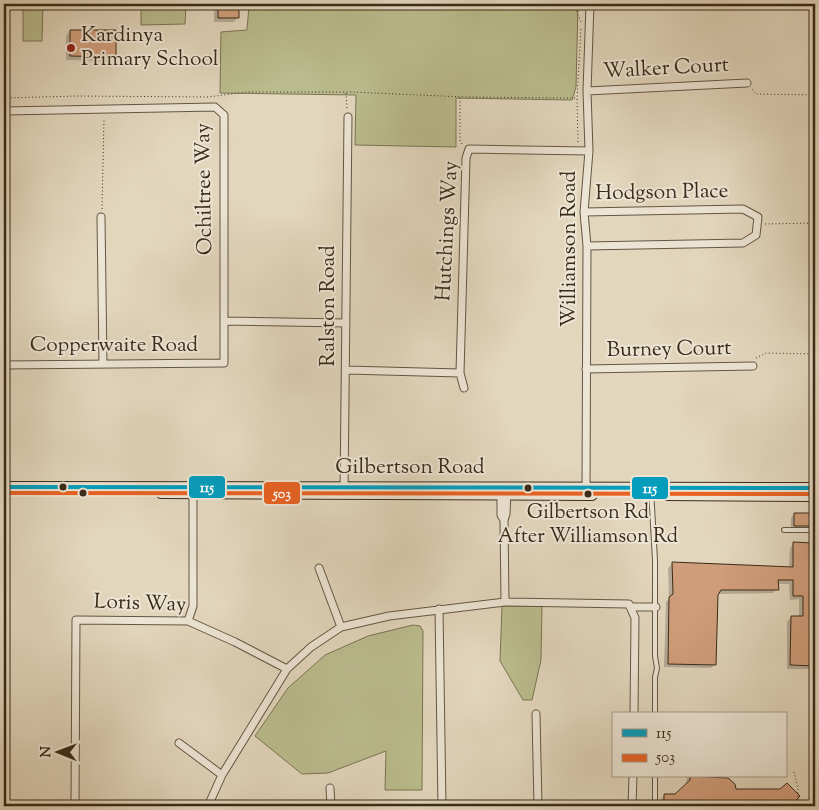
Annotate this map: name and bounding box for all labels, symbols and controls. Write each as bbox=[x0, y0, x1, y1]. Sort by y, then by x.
place label: Kardinya Primary School bbox=[81, 21, 219, 75]
marker: Kardinya Primary School bbox=[65, 42, 77, 54]
street label: Walker Court bbox=[602, 51, 730, 87]
street label: Ochiltree Way bbox=[189, 122, 221, 255]
street label: Hutchings Way bbox=[429, 159, 467, 302]
street label: Williamson Road bbox=[555, 171, 585, 327]
street label: Hodgson Place bbox=[595, 177, 729, 209]
street label: Ralston Road bbox=[314, 245, 344, 367]
street label: Copperwaite Road bbox=[30, 331, 198, 361]
street label: Burney Court bbox=[606, 334, 732, 366]
street label: Gilbertson Road bbox=[335, 453, 485, 483]
line badge: 115 bbox=[188, 475, 226, 499]
line badge: 115 bbox=[631, 476, 669, 500]
text: 115 bbox=[200, 479, 214, 499]
text: 115 bbox=[643, 480, 657, 500]
line badge: 503 bbox=[263, 481, 301, 505]
unlabelled marker bbox=[58, 482, 68, 492]
unlabelled marker bbox=[523, 483, 533, 493]
text: 503 bbox=[272, 485, 291, 505]
unlabelled marker bbox=[78, 488, 88, 498]
marker: Gilbertson Rd After Williamson Rd bbox=[583, 489, 593, 499]
place label: Gilbertson Rd After Williamson Rd bbox=[498, 499, 678, 552]
street label: Loris Way bbox=[93, 587, 187, 621]
legend bbox=[612, 712, 786, 778]
text: 115 bbox=[656, 724, 671, 745]
north arrow bbox=[32, 728, 82, 778]
text: N bbox=[37, 746, 57, 758]
text: 503 bbox=[655, 748, 675, 769]

